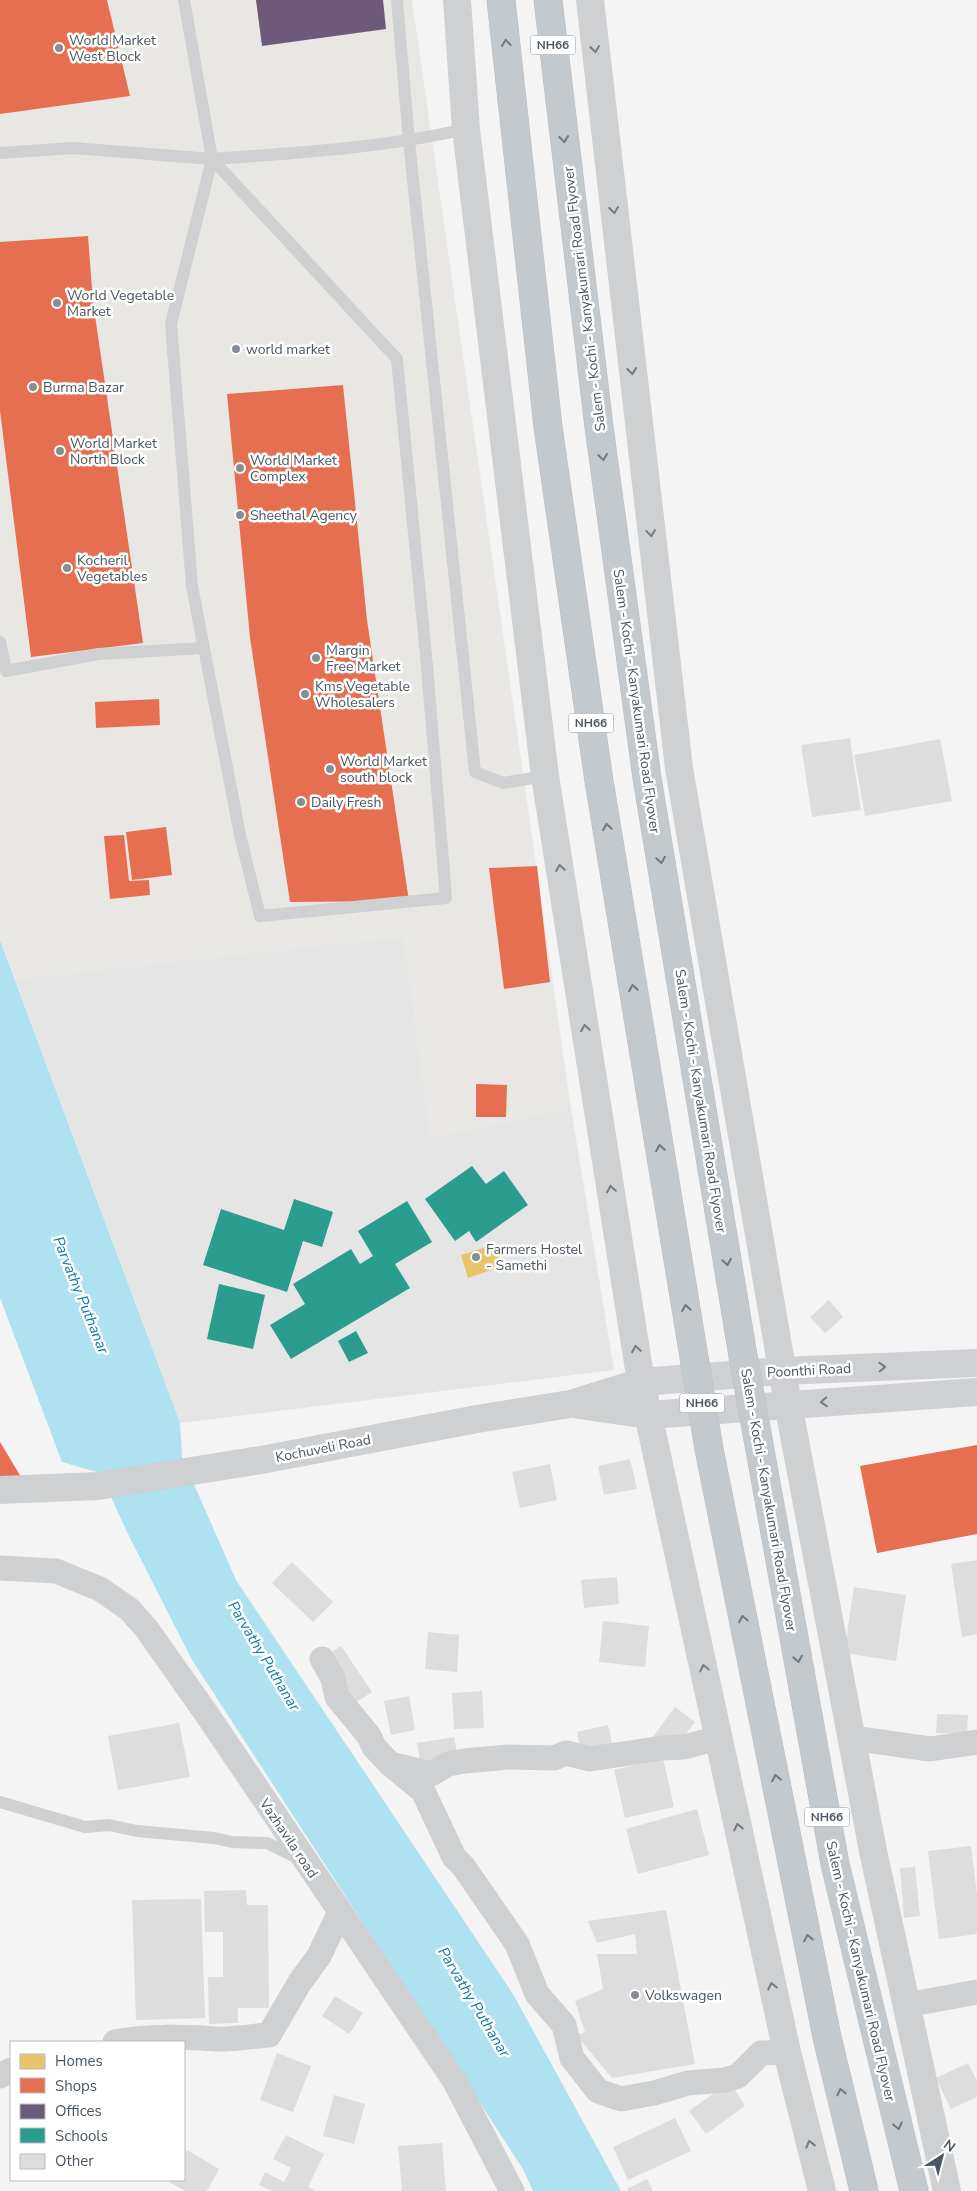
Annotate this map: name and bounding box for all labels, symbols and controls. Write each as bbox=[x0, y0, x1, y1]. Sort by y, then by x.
place label: World Market West Block bbox=[69, 31, 156, 66]
road number: NH66 bbox=[530, 36, 576, 54]
one-way arrow bbox=[501, 39, 512, 47]
marker: World Market West Block bbox=[53, 42, 65, 54]
one-way arrow bbox=[589, 45, 600, 53]
one-way arrow bbox=[558, 136, 569, 144]
street label: Salem - Kochi - Kanyakumari Road Flyover bbox=[559, 165, 610, 432]
one-way arrow bbox=[608, 206, 619, 214]
place label: World Vegetable Market bbox=[67, 286, 174, 321]
marker: World Vegetable Market bbox=[51, 297, 63, 309]
place label: world market bbox=[246, 340, 330, 359]
marker: world market bbox=[230, 343, 242, 355]
one-way arrow bbox=[626, 368, 637, 376]
place label: Burma Bazar bbox=[43, 378, 124, 397]
marker: Burma Bazar bbox=[27, 381, 39, 393]
place label: World Market North Block bbox=[70, 434, 157, 469]
marker: World Market North Block bbox=[54, 445, 66, 457]
place label: World Market Complex bbox=[250, 451, 337, 486]
one-way arrow bbox=[597, 453, 608, 461]
marker: World Market Complex bbox=[234, 462, 246, 474]
place label: Sheethal Agency bbox=[250, 506, 358, 525]
marker: Sheethal Agency bbox=[234, 509, 246, 521]
one-way arrow bbox=[645, 529, 656, 537]
place label: Kocheril Vegetables bbox=[76, 551, 148, 586]
marker: Kocheril Vegetables bbox=[61, 562, 73, 574]
street label: Salem - Kochi - Kanyakumari Road Flyover bbox=[609, 568, 664, 834]
place label: Margin Free Market bbox=[326, 641, 401, 676]
marker: Margin Free Market bbox=[310, 652, 322, 664]
place label: Kms Vegetable Wholesalers bbox=[315, 677, 410, 712]
marker: Kms Vegetable Wholesalers bbox=[299, 688, 311, 700]
road number: NH66 bbox=[568, 714, 614, 732]
place label: World Market south block bbox=[340, 752, 427, 787]
marker: World Market south block bbox=[324, 763, 336, 775]
place label: Daily Fresh bbox=[311, 793, 381, 812]
marker: Daily Fresh bbox=[295, 796, 307, 808]
one-way arrow bbox=[602, 823, 612, 832]
one-way arrow bbox=[655, 856, 665, 865]
one-way arrow bbox=[555, 864, 565, 872]
street label: Salem - Kochi - Kanyakumari Road Flyover bbox=[670, 968, 731, 1234]
one-way arrow bbox=[629, 983, 639, 992]
one-way arrow bbox=[581, 1024, 591, 1033]
one-way arrow bbox=[655, 1144, 665, 1153]
one-way arrow bbox=[606, 1185, 616, 1193]
water label: Parvathy Puthanar bbox=[48, 1233, 114, 1357]
place label: Farmers Hostel - Samethi bbox=[486, 1240, 583, 1275]
marker: Farmers Hostel - Samethi bbox=[470, 1251, 482, 1263]
one-way arrow bbox=[722, 1258, 732, 1267]
one-way arrow bbox=[681, 1304, 692, 1312]
one-way arrow bbox=[632, 1345, 642, 1354]
street label: Poonthi Road bbox=[766, 1359, 852, 1382]
one-way arrow bbox=[878, 1361, 886, 1372]
street label: Salem - Kochi - Kanyakumari Road Flyover bbox=[736, 1367, 801, 1633]
road number: NH66 bbox=[680, 1394, 724, 1412]
one-way arrow bbox=[819, 1396, 827, 1407]
street label: Kochuveli Road bbox=[274, 1430, 372, 1467]
water label: Parvathy Puthanar bbox=[223, 1597, 305, 1715]
one-way arrow bbox=[739, 1615, 749, 1624]
one-way arrow bbox=[792, 1655, 802, 1664]
one-way arrow bbox=[699, 1664, 710, 1672]
one-way arrow bbox=[771, 1774, 781, 1783]
street label: Vazhavila road bbox=[254, 1794, 322, 1882]
road number: NH66 bbox=[804, 1808, 850, 1826]
one-way arrow bbox=[734, 1822, 744, 1831]
street label: Salem - Kochi - Kanyakumari Road Flyover bbox=[821, 1839, 900, 2103]
one-way arrow bbox=[803, 1933, 813, 1942]
water label: Parvathy Puthanar bbox=[433, 1943, 515, 2061]
one-way arrow bbox=[768, 1981, 778, 1990]
place label: Volkswagen bbox=[644, 1986, 722, 2005]
marker: Volkswagen bbox=[629, 1989, 641, 2001]
legend bbox=[10, 2041, 185, 2181]
text: Homes bbox=[55, 2051, 103, 2071]
text: Shops bbox=[55, 2076, 97, 2096]
one-way arrow bbox=[836, 2088, 847, 2097]
text: Offices bbox=[55, 2101, 102, 2121]
one-way arrow bbox=[892, 2122, 902, 2130]
text: Schools bbox=[55, 2126, 108, 2146]
north arrow bbox=[917, 2131, 967, 2181]
text: N bbox=[940, 2135, 959, 2157]
one-way arrow bbox=[805, 2139, 816, 2148]
text: Other bbox=[55, 2151, 94, 2171]

